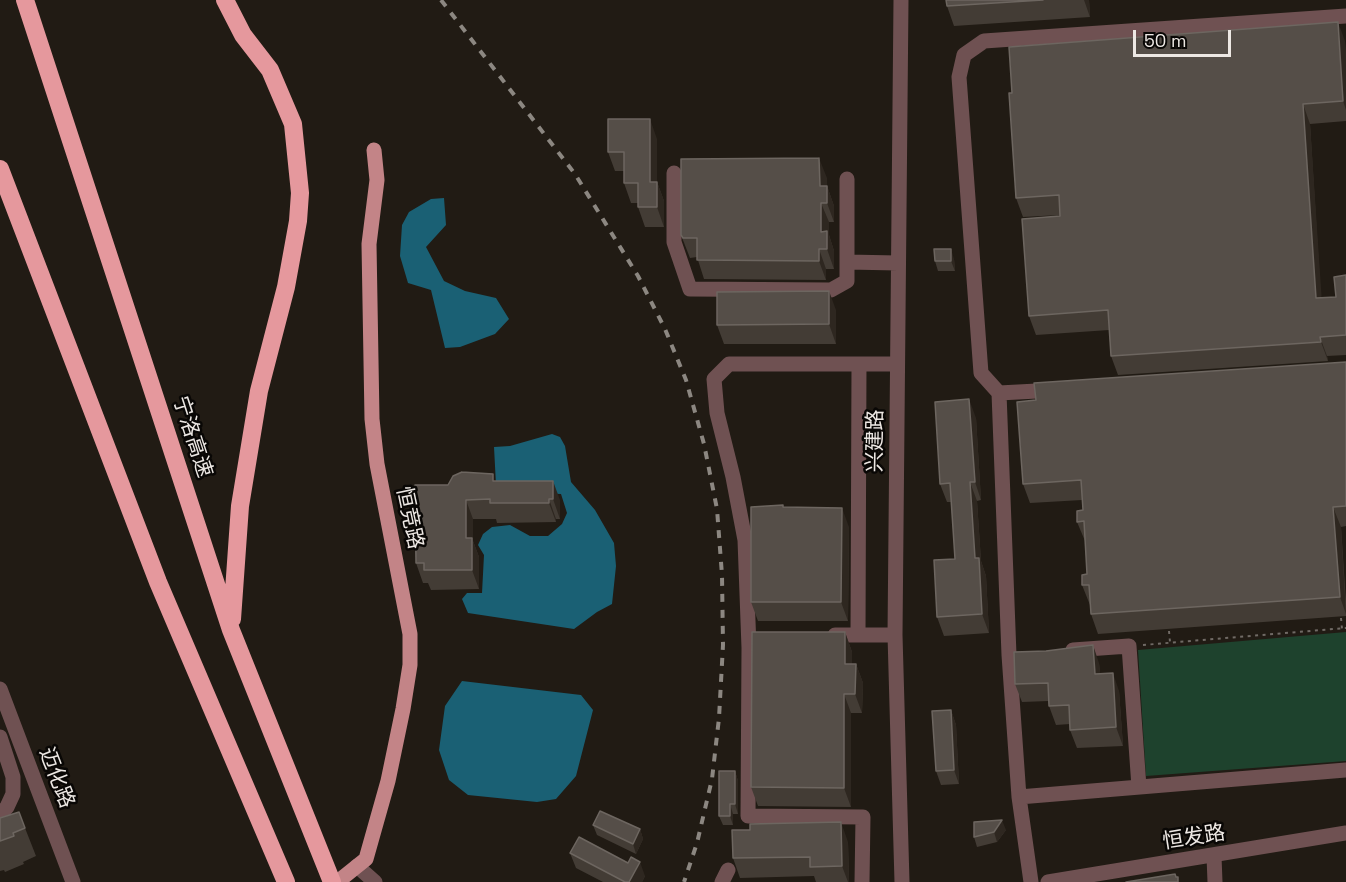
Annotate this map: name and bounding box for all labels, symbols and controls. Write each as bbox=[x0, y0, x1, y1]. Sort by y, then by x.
scale bar bbox=[1136, 18, 1234, 56]
text: 50 m bbox=[1144, 29, 1186, 52]
street label: 宁洛高速 bbox=[167, 393, 217, 481]
street label: 兴建路 bbox=[863, 409, 889, 473]
street label: 恒竞路 bbox=[390, 485, 428, 551]
street label: 迈化路 bbox=[33, 744, 79, 812]
street label: 恒发路 bbox=[1161, 821, 1227, 855]

